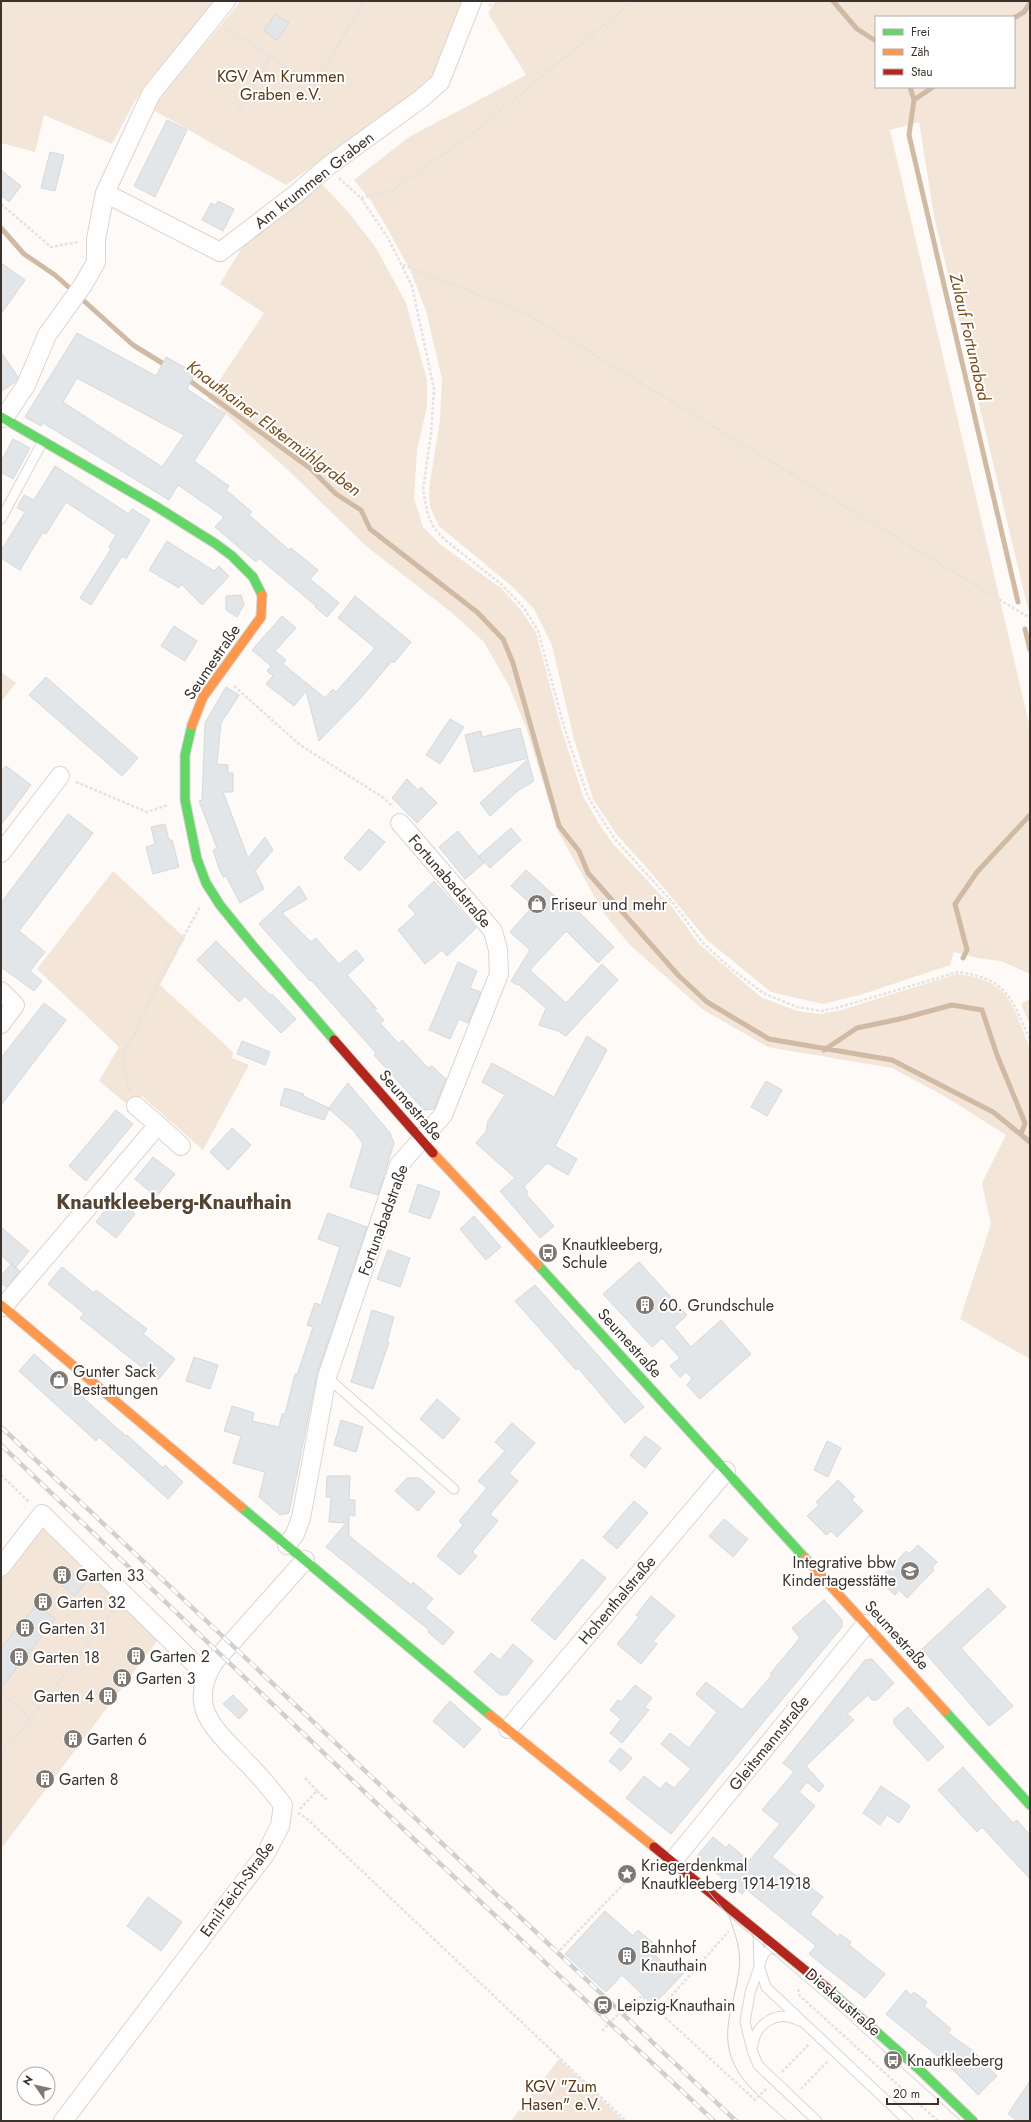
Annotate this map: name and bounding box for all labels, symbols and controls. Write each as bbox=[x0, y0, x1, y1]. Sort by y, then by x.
legend bbox=[875, 16, 1015, 88]
text: Frei bbox=[911, 23, 930, 41]
text: Zäh bbox=[911, 43, 930, 61]
text: Stau bbox=[911, 63, 933, 81]
park label: KGV Am Krummen Graben e.V. bbox=[217, 65, 345, 106]
street label: Am krummen Graben bbox=[249, 126, 379, 234]
water label: Zulauf Fortunabad bbox=[943, 270, 997, 405]
water label: Knauthainer Elstermühlgraben bbox=[182, 354, 366, 502]
street label: Seumestraße bbox=[178, 620, 246, 704]
street label: Fortunabadstraße bbox=[403, 829, 497, 933]
shop icon: Friseur und mehr bbox=[526, 893, 548, 915]
place label: Friseur und mehr bbox=[551, 893, 668, 916]
street label: Seumestraße bbox=[374, 1065, 448, 1145]
street label: Fortunabadstraße bbox=[352, 1161, 414, 1279]
district label: Knautkleeberg-Knauthain bbox=[56, 1188, 292, 1217]
place label: Knautkleeberg, Schule bbox=[562, 1233, 663, 1274]
bus stop icon: Knautkleeberg, Schule bbox=[537, 1242, 559, 1264]
building icon: 60. Grundschule bbox=[634, 1294, 656, 1316]
place label: 60. Grundschule bbox=[659, 1294, 774, 1317]
street label: Seumestraße bbox=[592, 1303, 668, 1383]
place label: Gunter Sack Bestattungen bbox=[73, 1360, 158, 1401]
shop icon: Gunter Sack Bestattungen bbox=[48, 1369, 70, 1391]
street label: Hohenthalstraße bbox=[573, 1551, 661, 1649]
place label: Integrative bbw Kindertagesstätte bbox=[782, 1551, 896, 1592]
school or university icon: Integrative bbw Kindertagesstätte bbox=[899, 1560, 921, 1582]
building icon: Garten 33 bbox=[51, 1564, 73, 1586]
place label: Garten 33 bbox=[76, 1564, 145, 1587]
building icon: Garten 32 bbox=[32, 1591, 54, 1613]
place label: Garten 32 bbox=[57, 1591, 126, 1614]
street label: Seumestraße bbox=[859, 1595, 935, 1675]
building icon: Garten 31 bbox=[14, 1617, 36, 1639]
place label: Garten 31 bbox=[39, 1617, 106, 1640]
building icon: Garten 2 bbox=[125, 1645, 147, 1667]
place label: Garten 2 bbox=[150, 1645, 210, 1668]
building icon: Garten 18 bbox=[8, 1646, 30, 1668]
place label: Garten 18 bbox=[33, 1646, 100, 1669]
building icon: Garten 3 bbox=[111, 1667, 133, 1689]
place label: Garten 3 bbox=[136, 1667, 196, 1690]
place label: Garten 4 bbox=[34, 1685, 94, 1708]
building icon: Garten 4 bbox=[97, 1685, 119, 1707]
street label: Gleitsmannstraße bbox=[723, 1690, 815, 1796]
building icon: Garten 6 bbox=[62, 1728, 84, 1750]
place label: Garten 6 bbox=[87, 1728, 147, 1751]
building icon: Garten 8 bbox=[34, 1768, 56, 1790]
place label: Garten 8 bbox=[59, 1768, 119, 1791]
street label: Emil-Teich-Straße bbox=[194, 1836, 280, 1942]
place label: Kriegerdenkmal Knautkleeberg 1914-1918 bbox=[641, 1854, 811, 1895]
place icon: Kriegerdenkmal Knautkleeberg 1914-1918 bbox=[616, 1863, 638, 1885]
place label: Bahnhof Knauthain bbox=[641, 1936, 707, 1977]
building icon: Bahnhof Knauthain bbox=[616, 1945, 638, 1967]
street label: Dieskaustraße bbox=[800, 1963, 886, 2041]
station icon: Leipzig-Knauthain bbox=[592, 1994, 614, 2016]
place label: Leipzig-Knauthain bbox=[617, 1994, 736, 2017]
bus stop icon: Knautkleeberg bbox=[882, 2049, 904, 2071]
place label: Knautkleeberg bbox=[907, 2049, 1003, 2072]
north arrow bbox=[16, 2066, 56, 2106]
text: N bbox=[19, 2072, 37, 2089]
park label: KGV "Zum Hasen" e.V. bbox=[521, 2075, 601, 2116]
scale bar bbox=[887, 2080, 938, 2106]
text: 20 m bbox=[893, 2085, 920, 2103]

